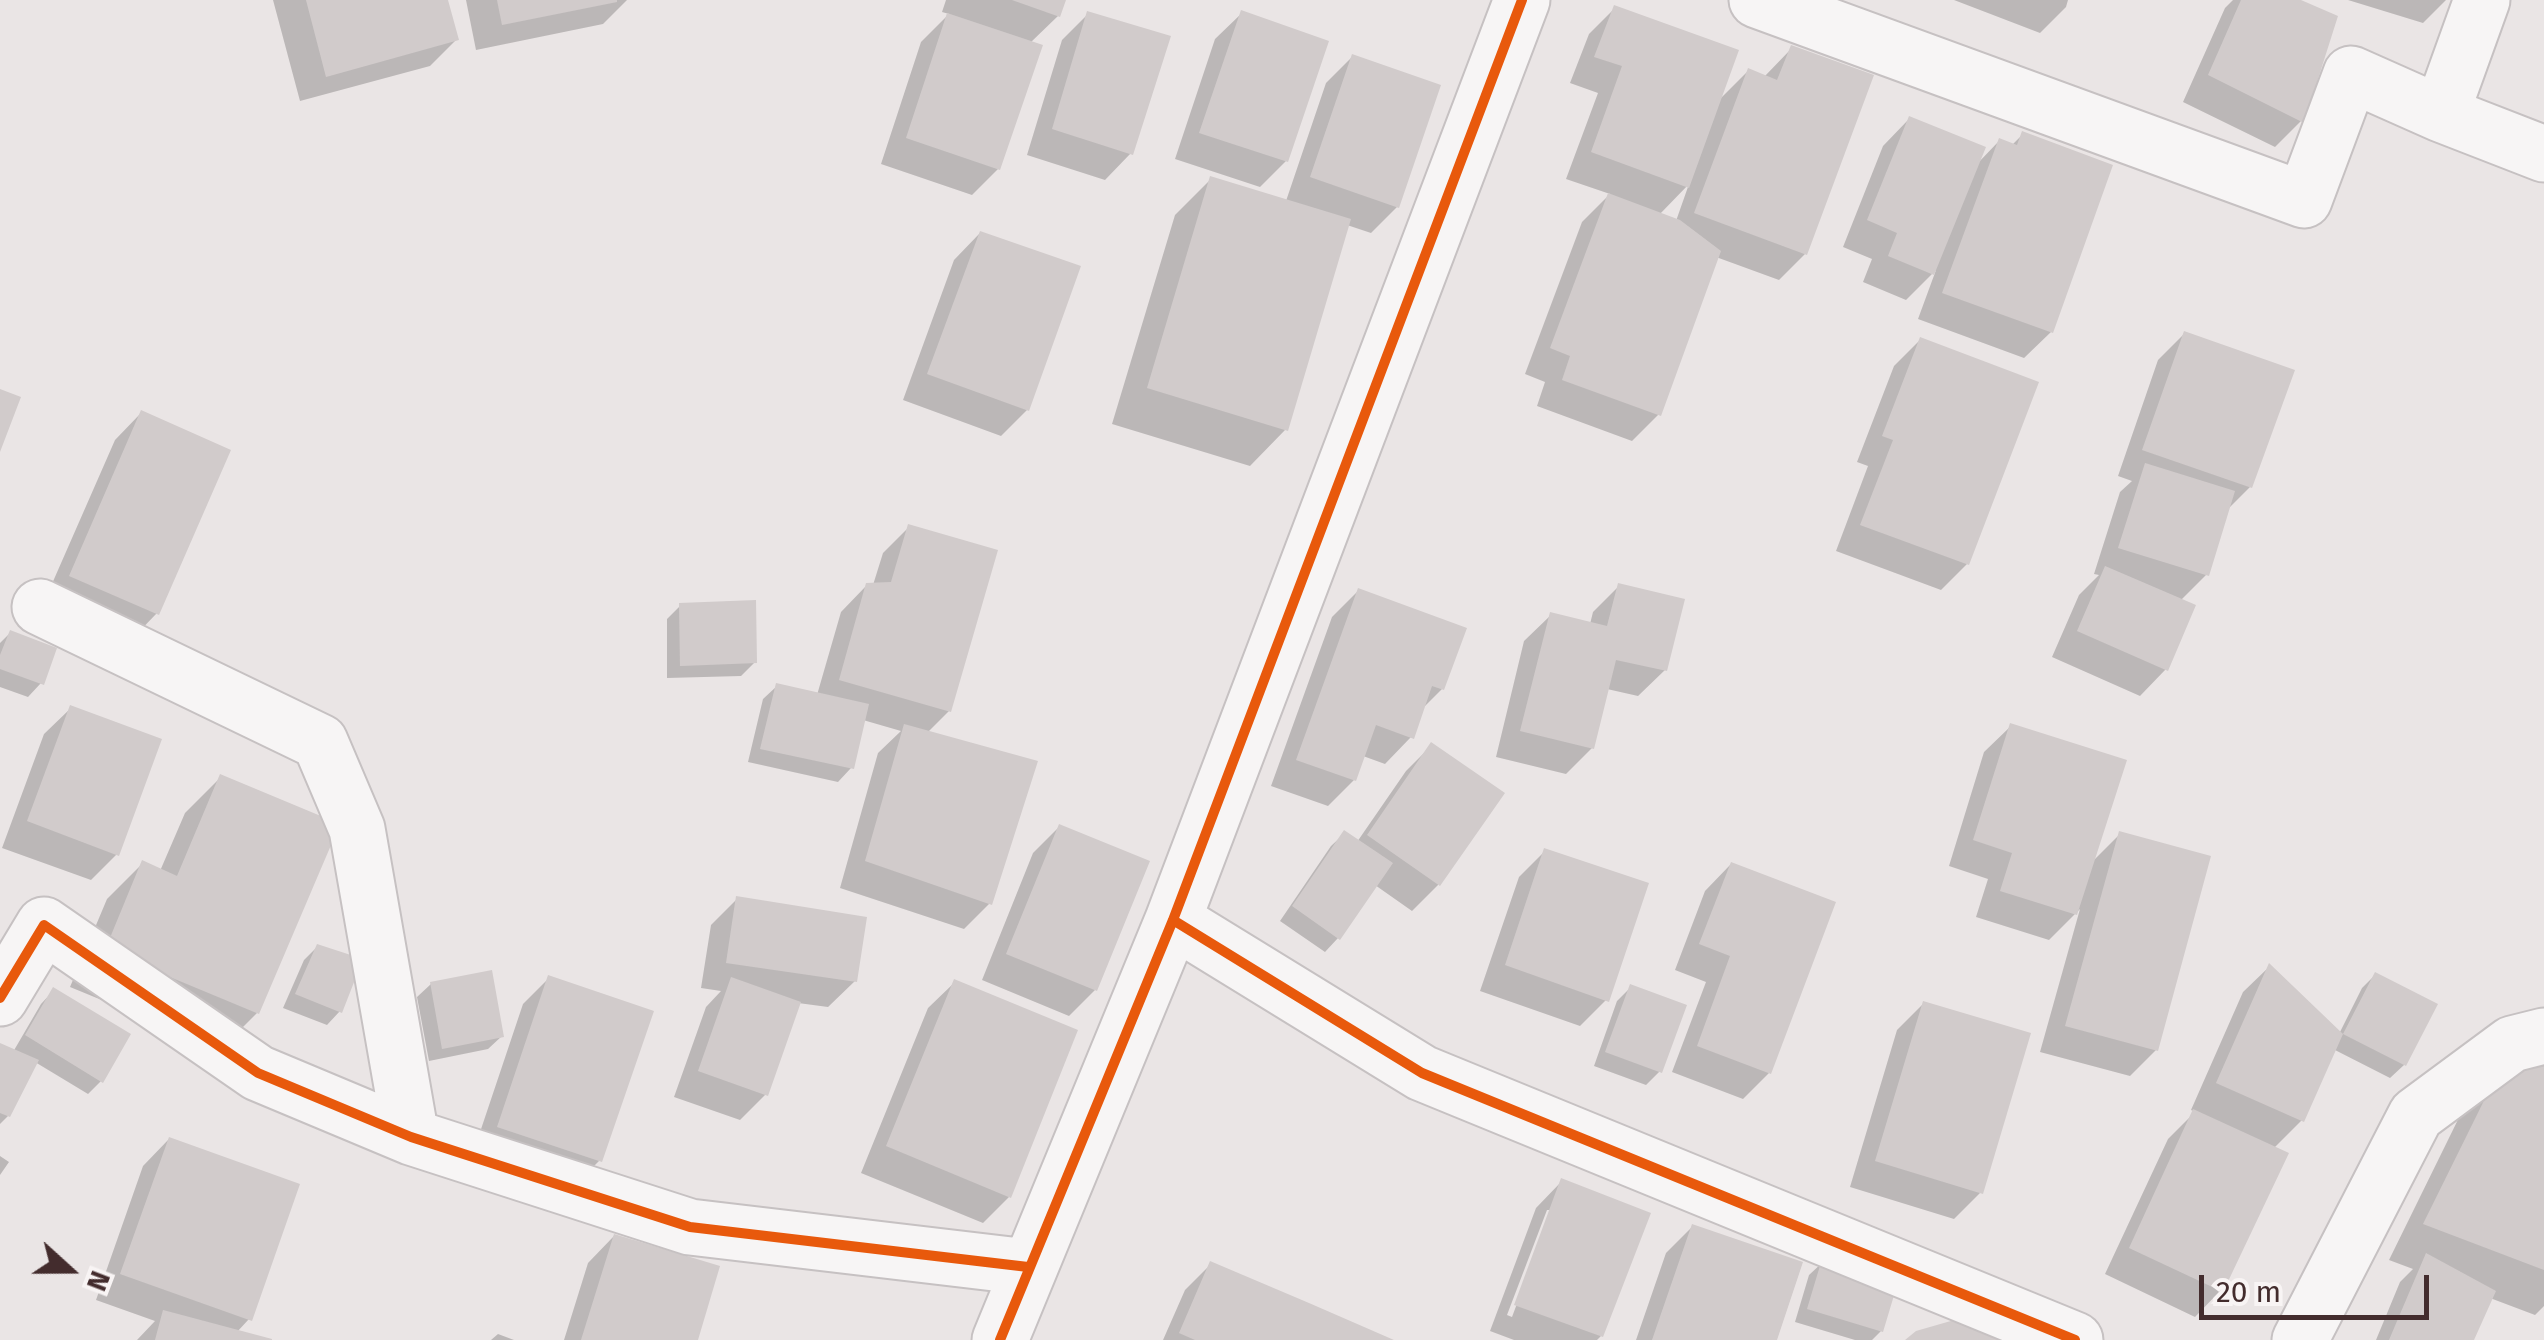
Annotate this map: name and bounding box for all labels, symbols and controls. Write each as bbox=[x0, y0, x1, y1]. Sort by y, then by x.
north arrow bbox=[20, 1220, 120, 1320]
scale bar bbox=[2204, 1255, 2434, 1317]
text: N bbox=[80, 1266, 117, 1296]
text: 20 m bbox=[2216, 1274, 2281, 1310]

